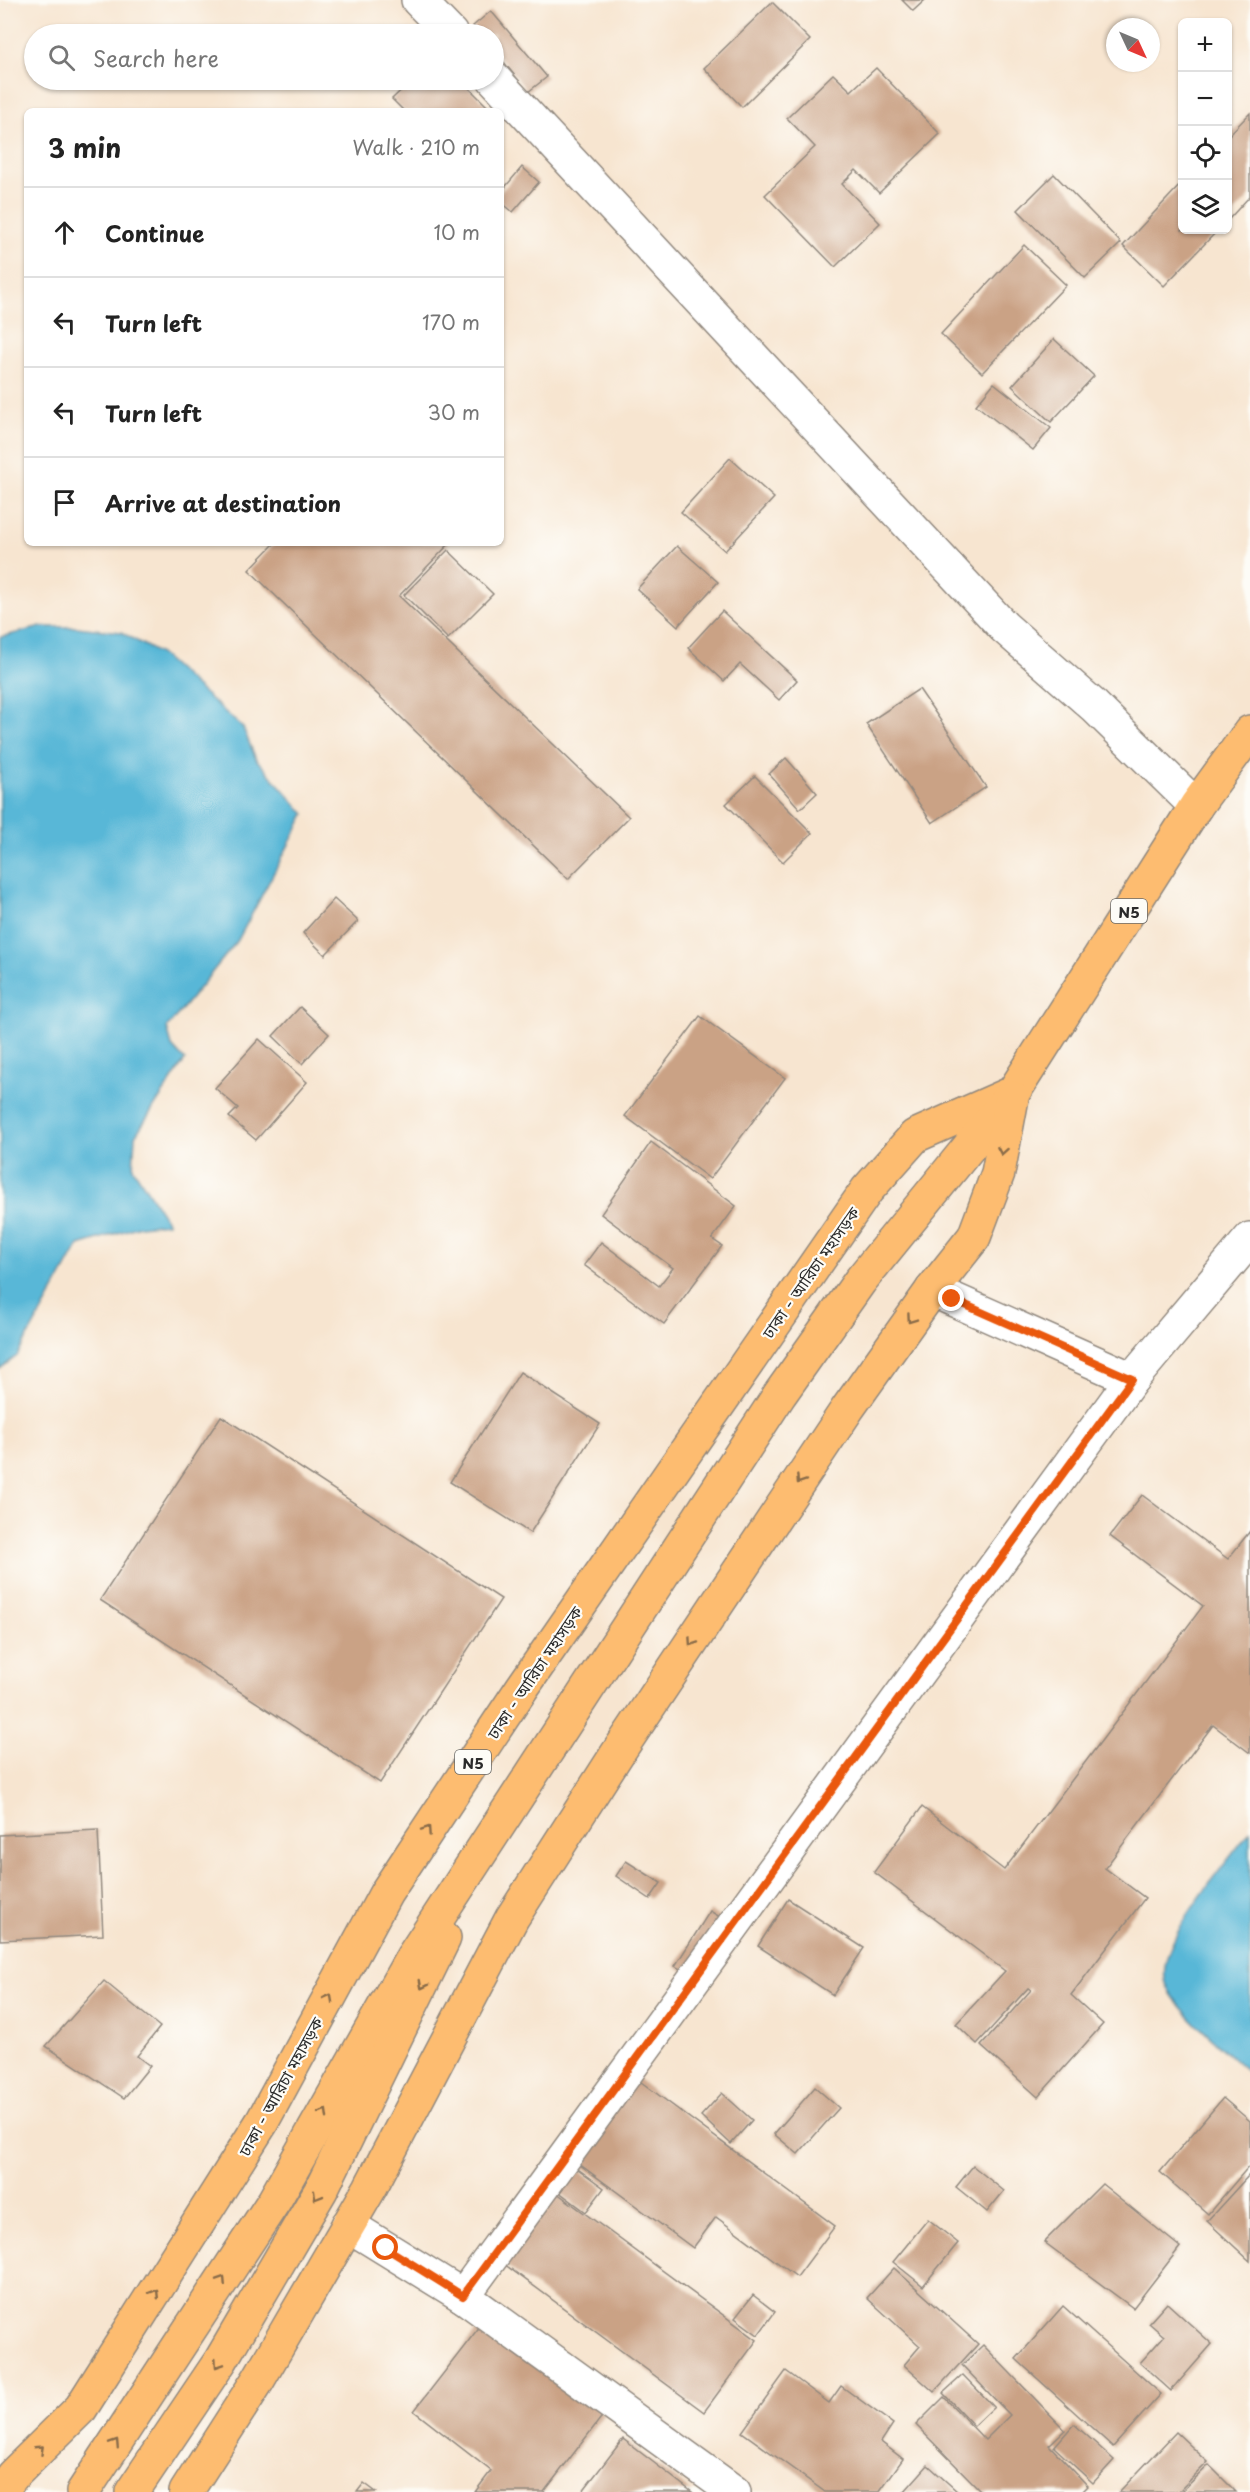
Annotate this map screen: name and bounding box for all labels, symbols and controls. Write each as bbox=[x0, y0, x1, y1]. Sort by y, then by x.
north arrow bbox=[1106, 18, 1160, 72]
map controls bbox=[1178, 18, 1232, 234]
button: + bbox=[1178, 18, 1232, 72]
search box bbox=[24, 24, 504, 90]
icon: search bbox=[45, 41, 78, 74]
text: Search here bbox=[93, 41, 219, 74]
button: − bbox=[1178, 72, 1232, 126]
button: locate bbox=[1178, 126, 1232, 180]
text: 3 min bbox=[48, 128, 121, 167]
text: Walk · 210 m bbox=[353, 132, 480, 162]
button: layers bbox=[1178, 180, 1232, 234]
icon: ahead bbox=[48, 216, 81, 249]
text: Continue bbox=[105, 216, 204, 249]
text: 10 m bbox=[433, 217, 480, 247]
icon: left bbox=[48, 306, 81, 339]
text: Turn left bbox=[105, 306, 202, 339]
text: 170 m bbox=[422, 307, 480, 337]
icon: left bbox=[48, 396, 81, 429]
text: Turn left bbox=[105, 396, 202, 429]
text: 30 m bbox=[427, 397, 480, 427]
icon: arrive bbox=[48, 486, 81, 519]
text: Arrive at destination bbox=[105, 486, 341, 519]
road number: N5 bbox=[1111, 899, 1147, 923]
one-way arrow bbox=[996, 1145, 1009, 1155]
street label: ঢাকা - আরিচা মহাসড়ক bbox=[755, 1201, 865, 1343]
route end bbox=[938, 1285, 964, 1311]
one-way arrow bbox=[907, 1313, 918, 1324]
one-way arrow bbox=[796, 1473, 807, 1484]
street label: ঢাকা - আরিচা মহাসড়ক bbox=[480, 1600, 588, 1744]
one-way arrow bbox=[688, 1635, 699, 1646]
road number: N5 bbox=[455, 1750, 491, 1774]
one-way arrow bbox=[420, 1826, 431, 1837]
one-way arrow bbox=[419, 1978, 431, 1989]
one-way arrow bbox=[322, 1994, 333, 2005]
street label: ঢাকা - আরিচা মহাসড়ক bbox=[231, 2011, 329, 2161]
one-way arrow bbox=[316, 2109, 328, 2120]
one-way arrow bbox=[313, 2190, 324, 2200]
route start bbox=[372, 2234, 398, 2260]
one-way arrow bbox=[215, 2276, 227, 2286]
one-way arrow bbox=[148, 2289, 160, 2299]
one-way arrow bbox=[215, 2358, 226, 2369]
one-way arrow bbox=[108, 2439, 120, 2449]
one-way arrow bbox=[32, 2445, 43, 2456]

